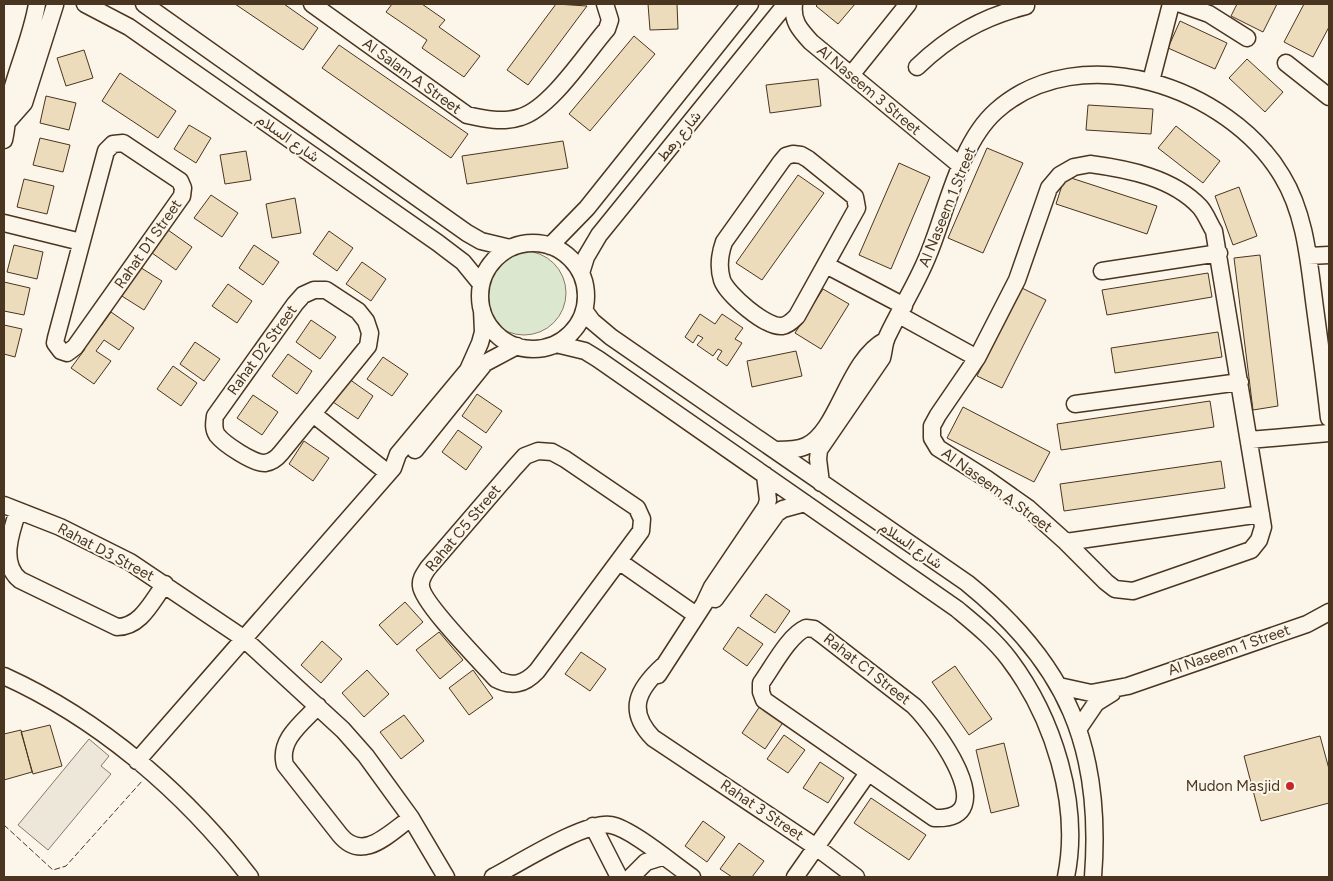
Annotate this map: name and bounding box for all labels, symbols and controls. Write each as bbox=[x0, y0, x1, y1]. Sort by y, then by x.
street label: Al Salam A Street bbox=[359, 34, 465, 118]
street label: Al Naseem 3 Street bbox=[813, 41, 925, 139]
street label: شارع رهط bbox=[653, 107, 706, 166]
street label: شارع السلام bbox=[252, 110, 323, 168]
street label: Al Naseem 1 Street bbox=[915, 144, 979, 270]
street label: Rahat D1 Street bbox=[111, 196, 186, 292]
street label: Rahat D2 Street bbox=[223, 301, 301, 399]
street label: Al Naseem A Street bbox=[938, 444, 1056, 536]
street label: Rahat C5 Street bbox=[422, 481, 505, 575]
street label: شارع السلام bbox=[875, 517, 946, 574]
street label: Rahat D3 Street bbox=[55, 519, 158, 585]
street label: Al Naseem 1 Street bbox=[1165, 621, 1293, 679]
street label: Rahat C1 Street bbox=[820, 630, 914, 709]
street label: Rahat 3 Street bbox=[717, 776, 807, 845]
place label: Mudon Masjid bbox=[1186, 777, 1280, 795]
marker: Mudon Masjid bbox=[1284, 780, 1296, 792]

